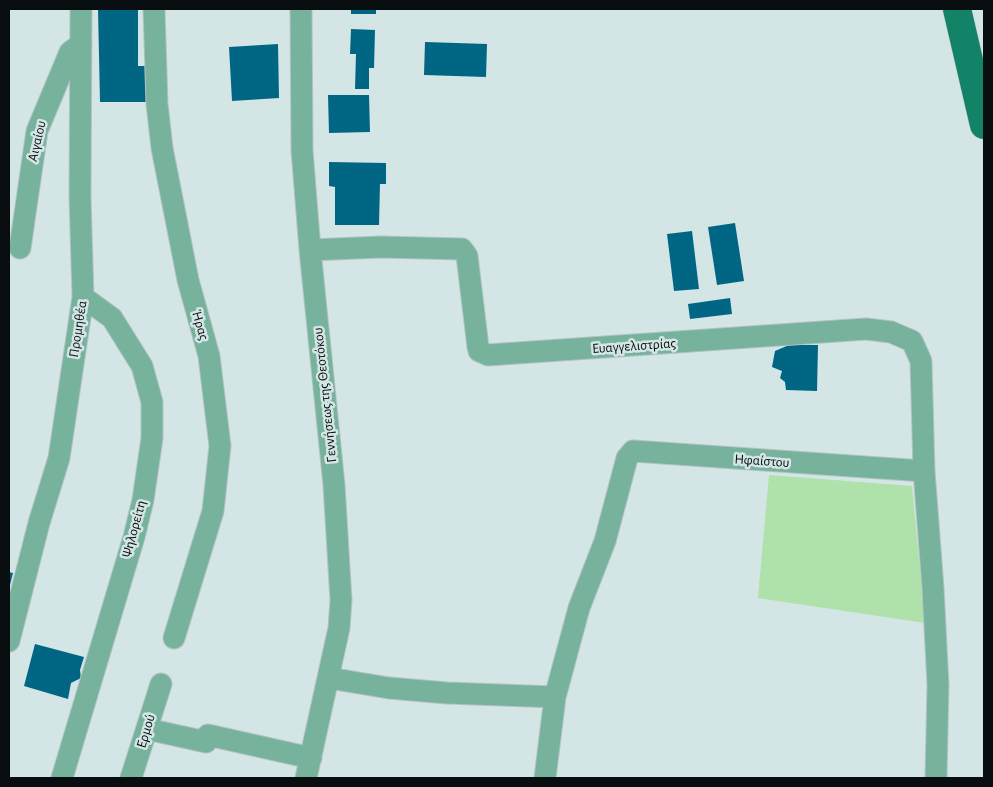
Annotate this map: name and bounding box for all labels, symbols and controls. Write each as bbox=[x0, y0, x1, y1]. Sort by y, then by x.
street label: Αιγαίου bbox=[24, 119, 50, 163]
street label: Προμηθέα bbox=[65, 299, 91, 359]
street label: Ήρας bbox=[188, 308, 212, 342]
street label: Γεννήσεως της Θεοτόκου bbox=[310, 327, 340, 463]
street label: Ευαγγελιστρίας bbox=[592, 335, 676, 357]
street label: Ηφαίστου bbox=[734, 451, 790, 471]
street label: Ψηλορείτη bbox=[118, 499, 150, 559]
street label: Ερμού bbox=[133, 712, 159, 750]

